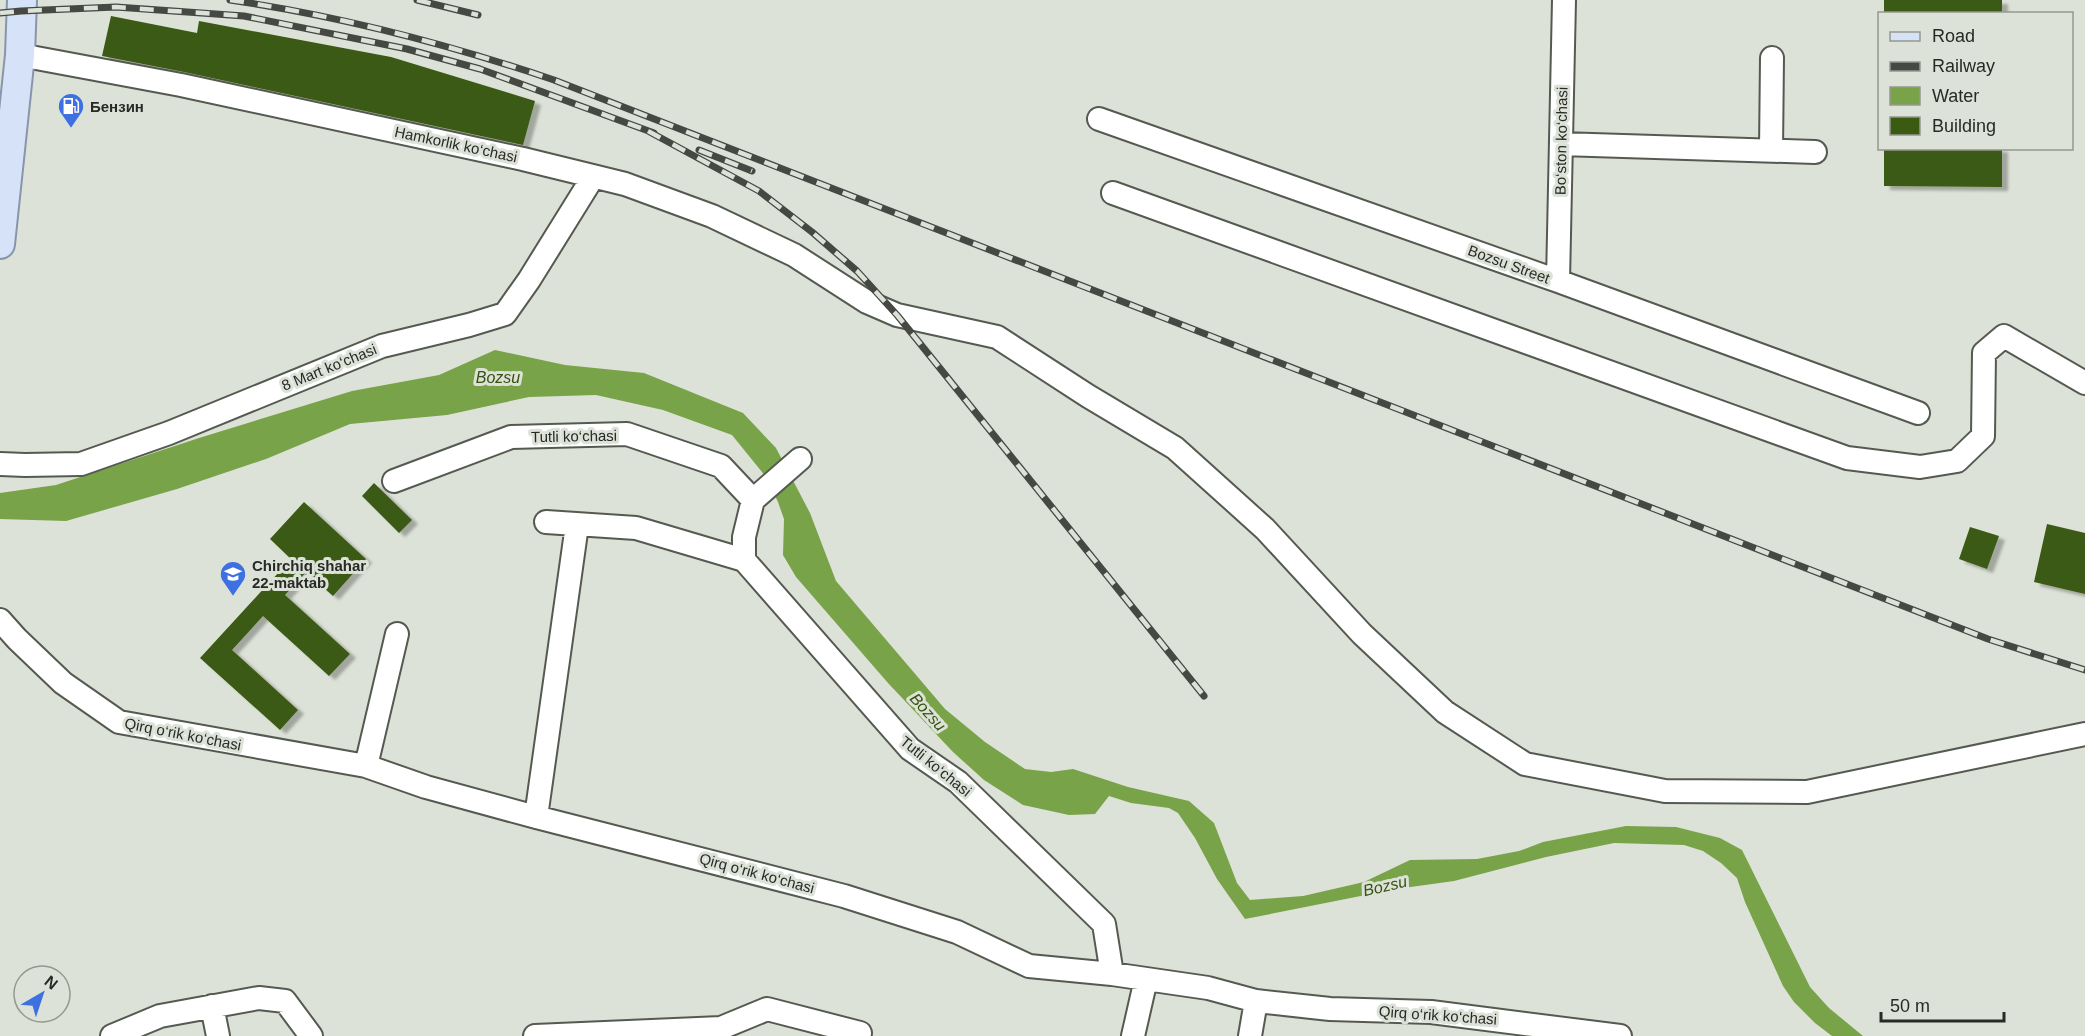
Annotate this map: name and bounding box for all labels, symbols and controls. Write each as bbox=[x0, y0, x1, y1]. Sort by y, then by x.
legend bbox=[1878, 12, 2073, 150]
text: Road bbox=[1932, 26, 1975, 46]
text: Railway bbox=[1932, 56, 1995, 76]
text: Water bbox=[1932, 86, 1979, 106]
street label: Bo‘ston ko‘chasi bbox=[1552, 87, 1570, 195]
fuel station icon: Бензин bbox=[56, 91, 86, 129]
place label: Бензин bbox=[90, 98, 144, 115]
text: Building bbox=[1932, 116, 1996, 136]
street label: Hamkorlik ko‘chasi bbox=[393, 123, 519, 165]
street label: Bozsu Street bbox=[1466, 241, 1553, 287]
street label: 8 Mart ko‘chasi bbox=[279, 340, 379, 394]
water label: Bozsu bbox=[476, 369, 520, 386]
street label: Tutli ko‘chasi bbox=[531, 427, 617, 445]
place label: Chirchiq shahar 22-maktab bbox=[252, 557, 366, 591]
school or university icon: Chirchiq shahar 22-maktab bbox=[218, 559, 248, 597]
water label: Bozsu bbox=[907, 690, 949, 734]
street label: Qirq o‘rik ko‘chasi bbox=[123, 714, 243, 754]
street label: Tutli ko‘chasi bbox=[897, 732, 975, 800]
street label: Qirq o‘rik ko‘chasi bbox=[698, 849, 816, 897]
water label: Bozsu bbox=[1361, 873, 1409, 899]
north arrow bbox=[12, 964, 72, 1024]
text: N bbox=[41, 972, 61, 993]
scale bar bbox=[1881, 985, 2004, 1023]
text: 50 m bbox=[1890, 996, 1930, 1016]
street label: Qirq o‘rik ko‘chasi bbox=[1378, 1002, 1498, 1028]

